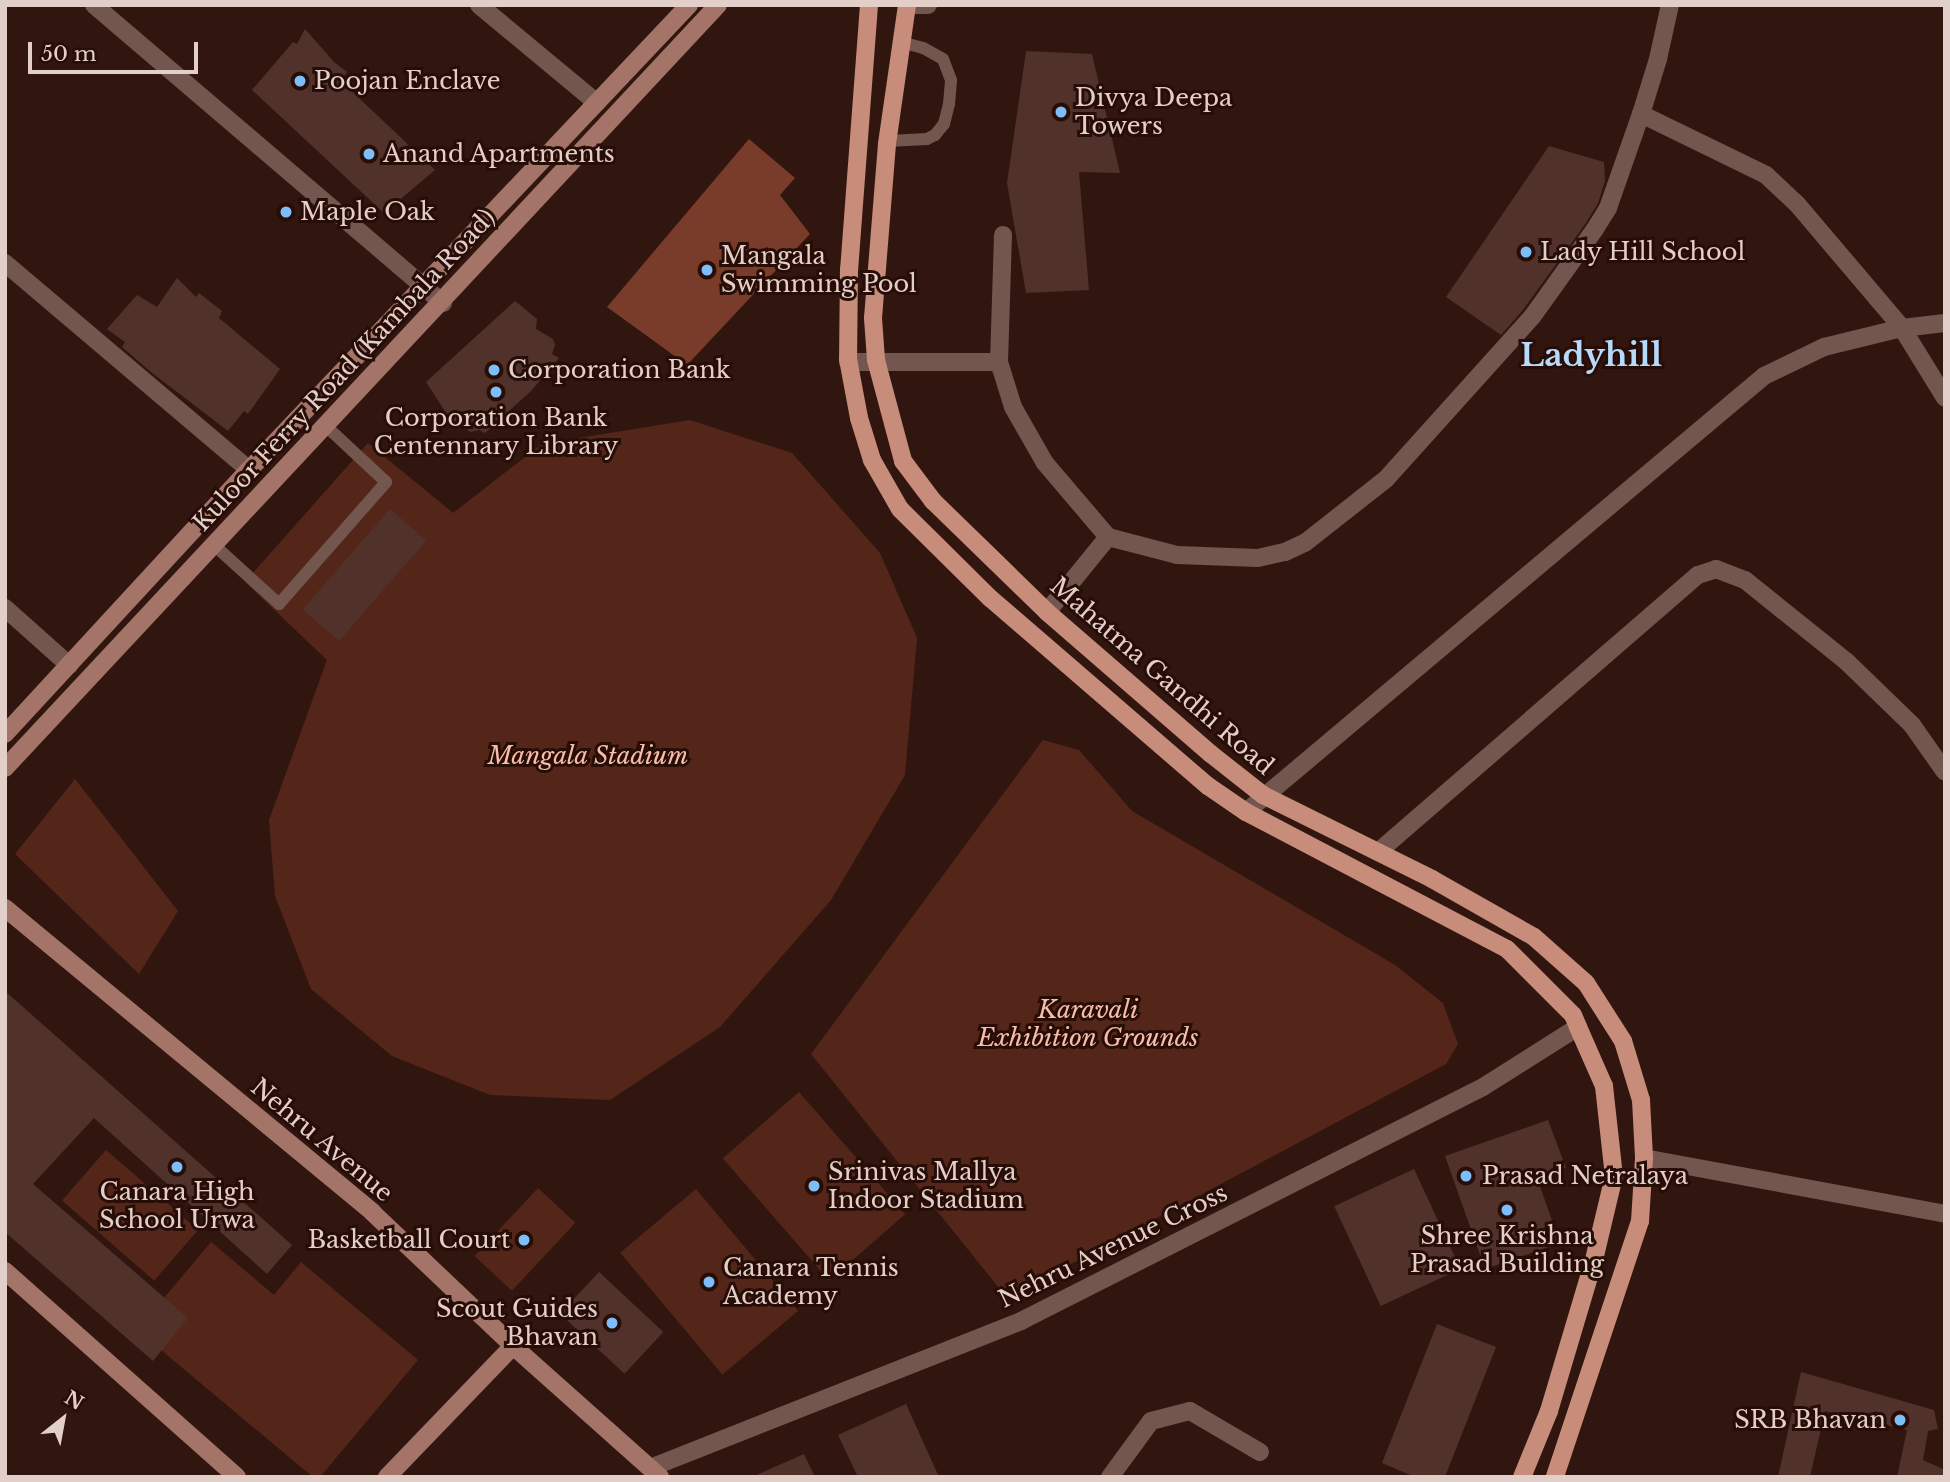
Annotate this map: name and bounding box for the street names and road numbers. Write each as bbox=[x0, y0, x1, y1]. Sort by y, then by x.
street label: Kuloor Ferry Road (Kambala Road) bbox=[186, 202, 502, 538]
street label: Mahatma Gandhi Road bbox=[1044, 571, 1280, 781]
street label: Nehru Avenue bbox=[245, 1072, 399, 1208]
street label: Nehru Avenue Cross bbox=[994, 1178, 1232, 1314]

